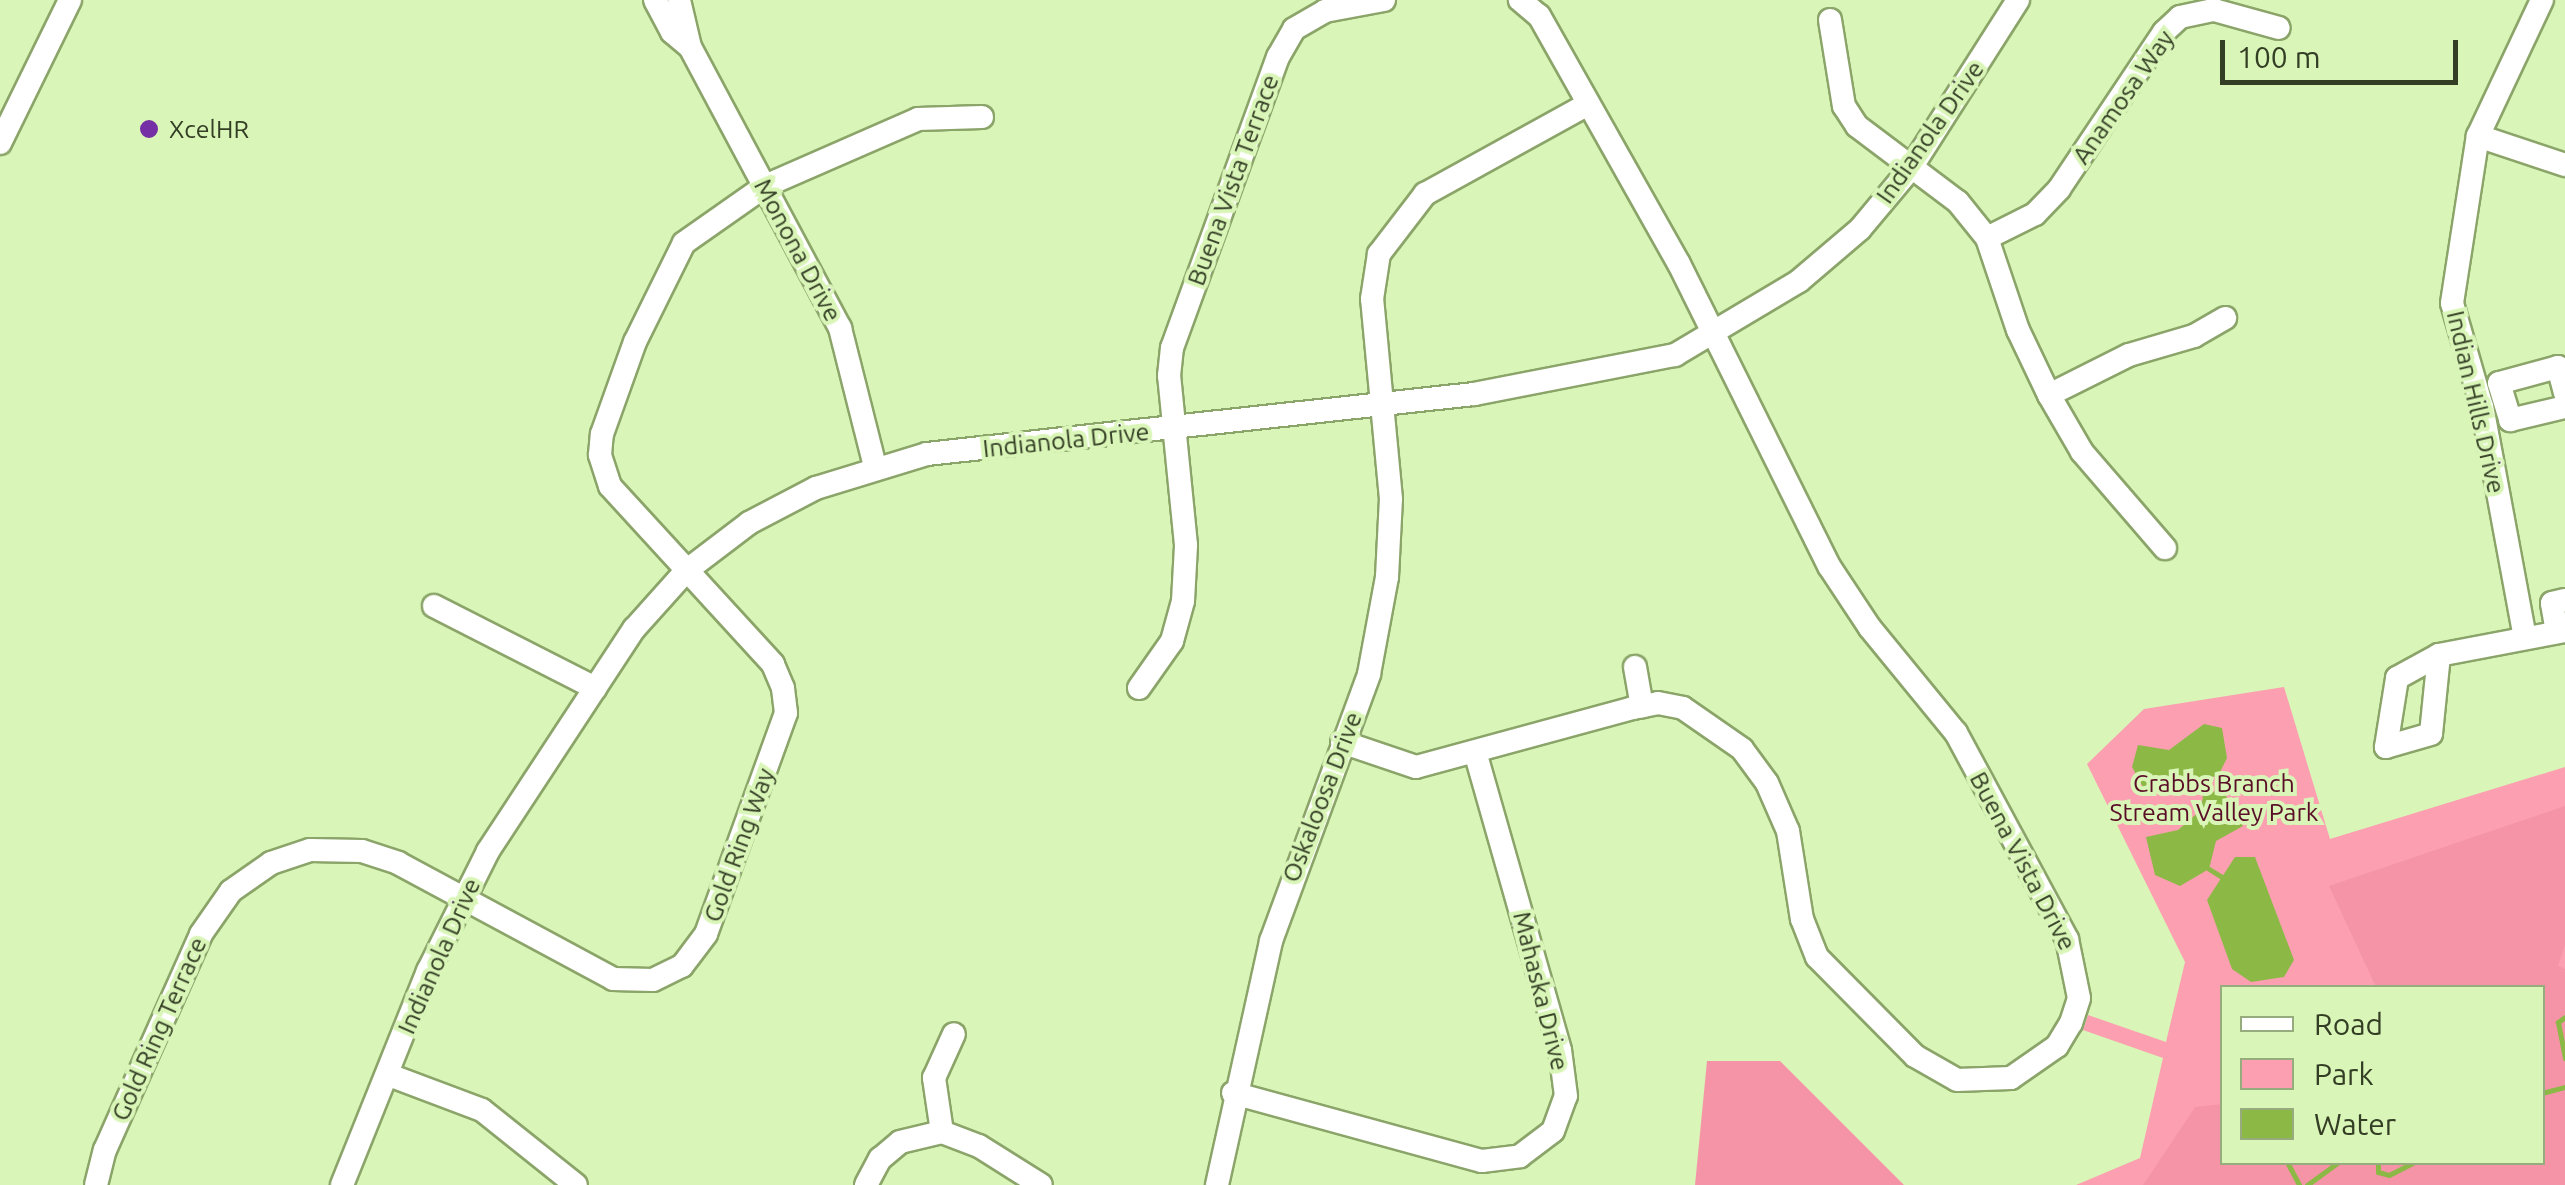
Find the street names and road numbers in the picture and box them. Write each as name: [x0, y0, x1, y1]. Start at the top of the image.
street label: Anamosa Way: [2066, 24, 2180, 170]
street label: Indianola Drive: [1870, 55, 1990, 209]
street label: Buena Vista Terrace: [1181, 70, 1285, 290]
street label: Monona Drive: [748, 174, 848, 326]
street label: Indian Hills Drive: [2440, 308, 2512, 496]
street label: Indianola Drive: [981, 416, 1151, 464]
street label: Oskaloosa Drive: [1276, 708, 1368, 886]
street label: Gold Ring Way: [697, 764, 781, 926]
street label: Buena Vista Drive: [1963, 767, 2083, 955]
street label: Indianola Drive: [391, 873, 487, 1039]
street label: Mahaska Drive: [1507, 908, 1575, 1074]
street label: Gold Ring Terrace: [105, 933, 213, 1125]

